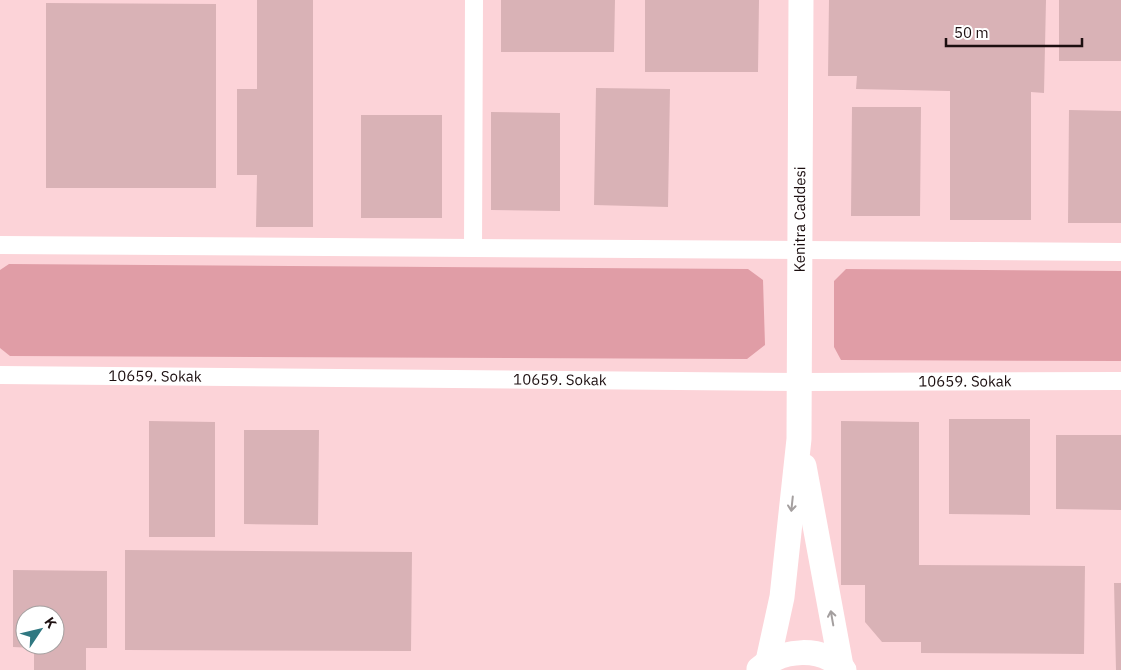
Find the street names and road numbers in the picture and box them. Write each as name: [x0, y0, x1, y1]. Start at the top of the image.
street label: Kenitra Caddesi: [790, 166, 809, 272]
street label: 10659. Sokak: [108, 366, 202, 386]
street label: 10659. Sokak: [513, 369, 607, 389]
street label: 10659. Sokak: [918, 371, 1012, 391]

